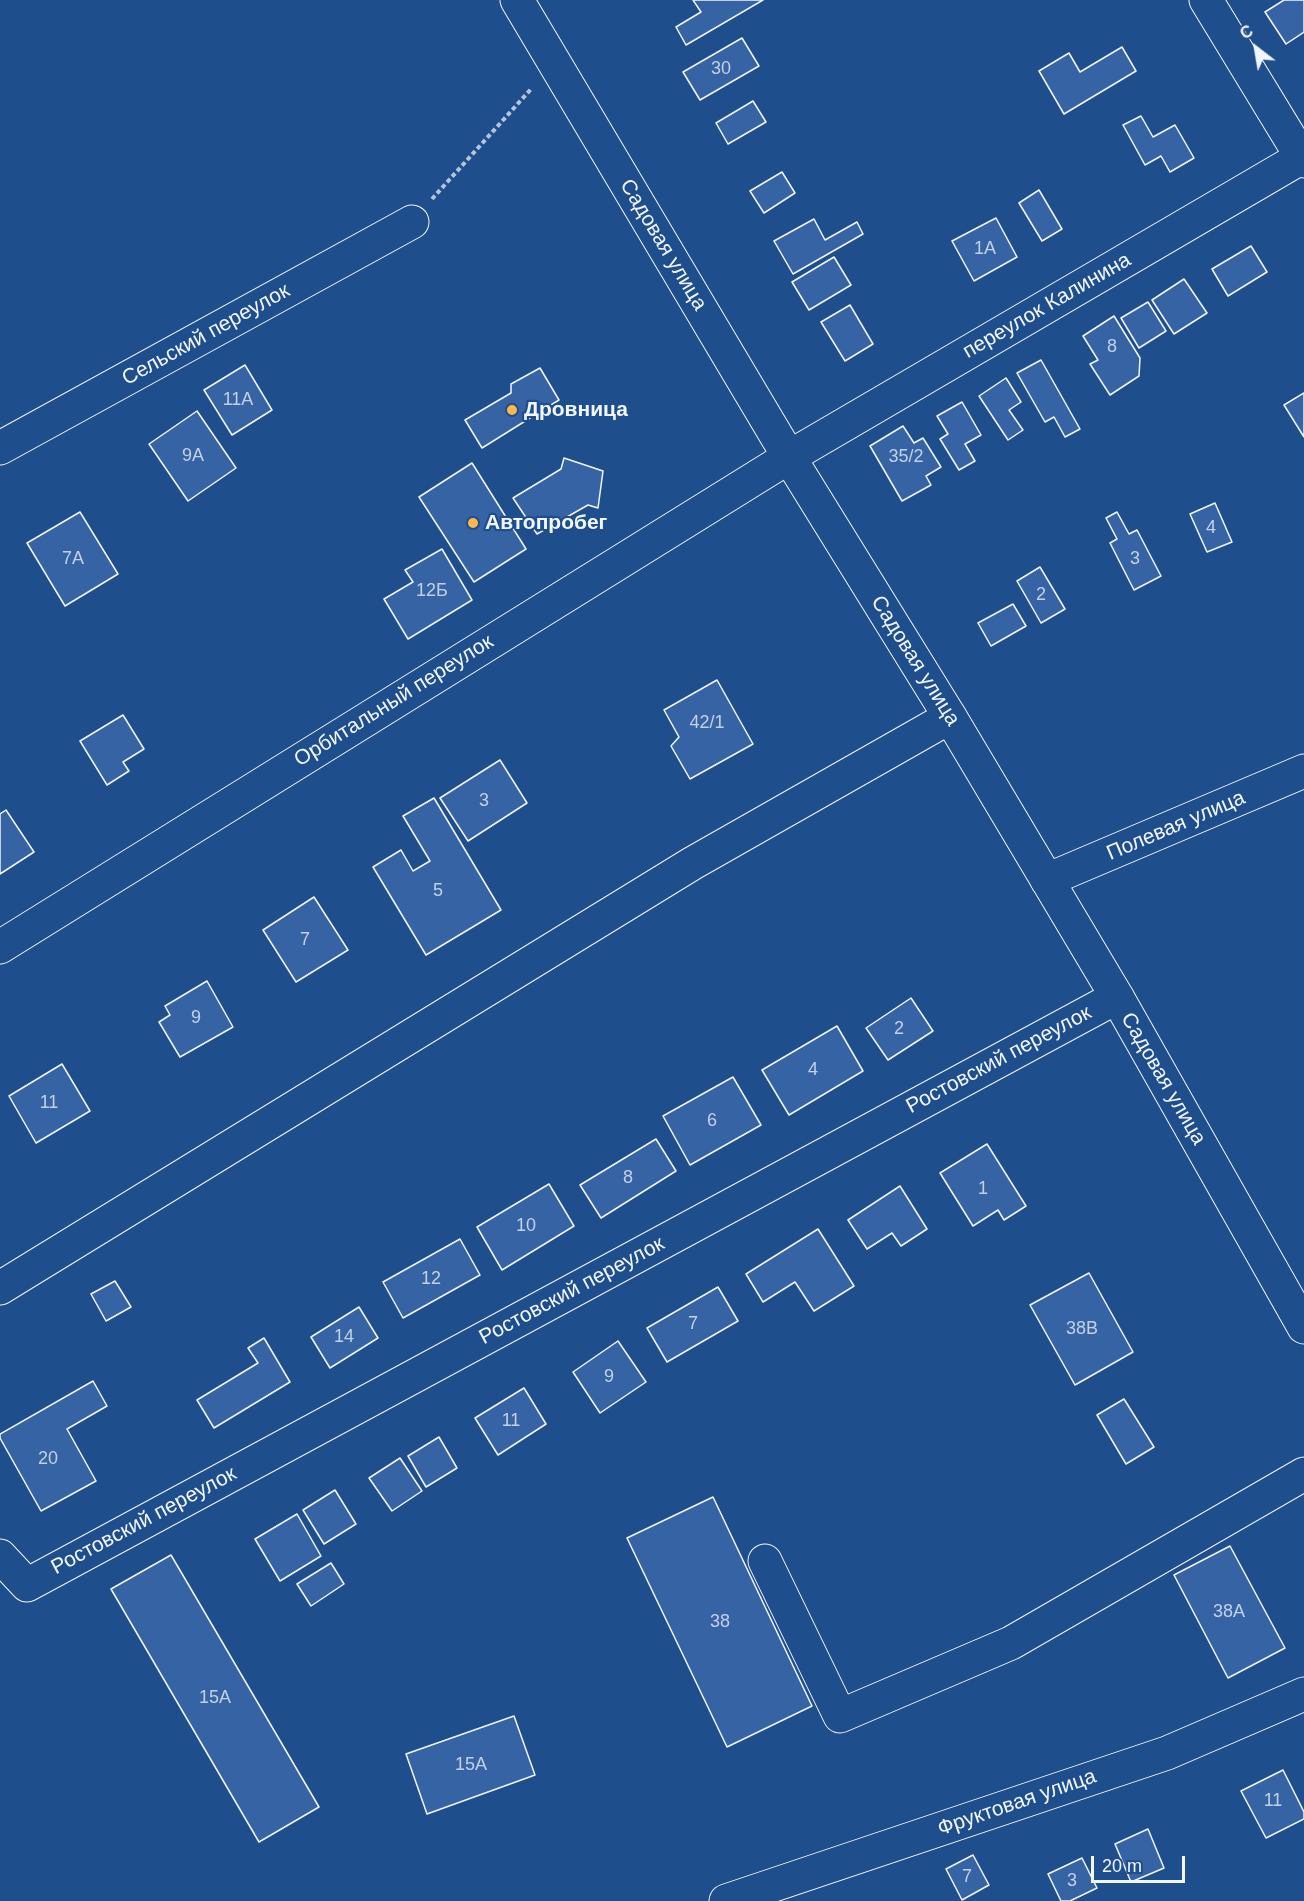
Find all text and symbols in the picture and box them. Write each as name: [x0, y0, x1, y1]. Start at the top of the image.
north arrow: [1226, 18, 1286, 78]
text: С: [1237, 22, 1256, 42]
house number: 30: [711, 58, 731, 80]
street label: Садовая улица: [614, 175, 712, 315]
house number: 1А: [974, 238, 996, 260]
street label: переулок Калинина: [958, 248, 1136, 364]
street label: Сельский переулок: [118, 278, 294, 392]
house number: 8: [1107, 336, 1117, 358]
house number: 11А: [223, 389, 253, 411]
place label: Дровница: [524, 397, 628, 423]
marker: Дровница: [505, 403, 519, 417]
house number: 9А: [182, 445, 204, 467]
house number: 35/2: [888, 446, 924, 468]
place label: Автопробег: [485, 510, 607, 536]
marker: Автопробег: [466, 516, 480, 530]
house number: 4: [1206, 517, 1216, 539]
house number: 7А: [62, 548, 84, 570]
house number: 3: [1130, 548, 1140, 570]
house number: 12Б: [416, 580, 448, 602]
house number: 2: [1036, 584, 1046, 606]
street label: Садовая улица: [865, 591, 965, 731]
street label: Орбитальный переулок: [290, 629, 498, 773]
house number: 42/1: [689, 712, 725, 734]
street label: Полевая улица: [1103, 786, 1249, 866]
house number: 3: [479, 790, 489, 812]
house number: 5: [433, 880, 443, 902]
house number: 7: [300, 929, 310, 951]
street label: Ростовский переулок: [902, 1001, 1096, 1119]
house number: 9: [191, 1007, 201, 1029]
street label: Садовая улица: [1115, 1008, 1211, 1150]
house number: 2: [894, 1018, 904, 1040]
house number: 4: [808, 1059, 818, 1081]
house number: 11: [40, 1092, 58, 1114]
house number: 6: [707, 1110, 717, 1132]
house number: 8: [623, 1167, 633, 1189]
house number: 1: [978, 1178, 988, 1200]
house number: 10: [516, 1215, 536, 1237]
street label: Ростовский переулок: [475, 1232, 669, 1350]
house number: 12: [421, 1268, 441, 1290]
house number: 7: [688, 1313, 698, 1335]
house number: 38В: [1066, 1318, 1098, 1340]
house number: 14: [334, 1326, 354, 1348]
house number: 9: [604, 1366, 614, 1388]
house number: 11: [502, 1410, 520, 1432]
house number: 20: [38, 1448, 58, 1470]
street label: Ростовский переулок: [47, 1462, 241, 1580]
house number: 38А: [1213, 1601, 1245, 1623]
house number: 38: [710, 1611, 730, 1633]
house number: 15А: [199, 1687, 231, 1709]
house number: 15А: [455, 1754, 487, 1776]
street label: Фруктовая улица: [934, 1764, 1100, 1842]
house number: 11: [1264, 1790, 1282, 1812]
scale bar: [1094, 1844, 1188, 1882]
text: 20 m: [1102, 1856, 1142, 1876]
house number: 7: [962, 1866, 972, 1888]
house number: 3: [1067, 1870, 1077, 1892]

